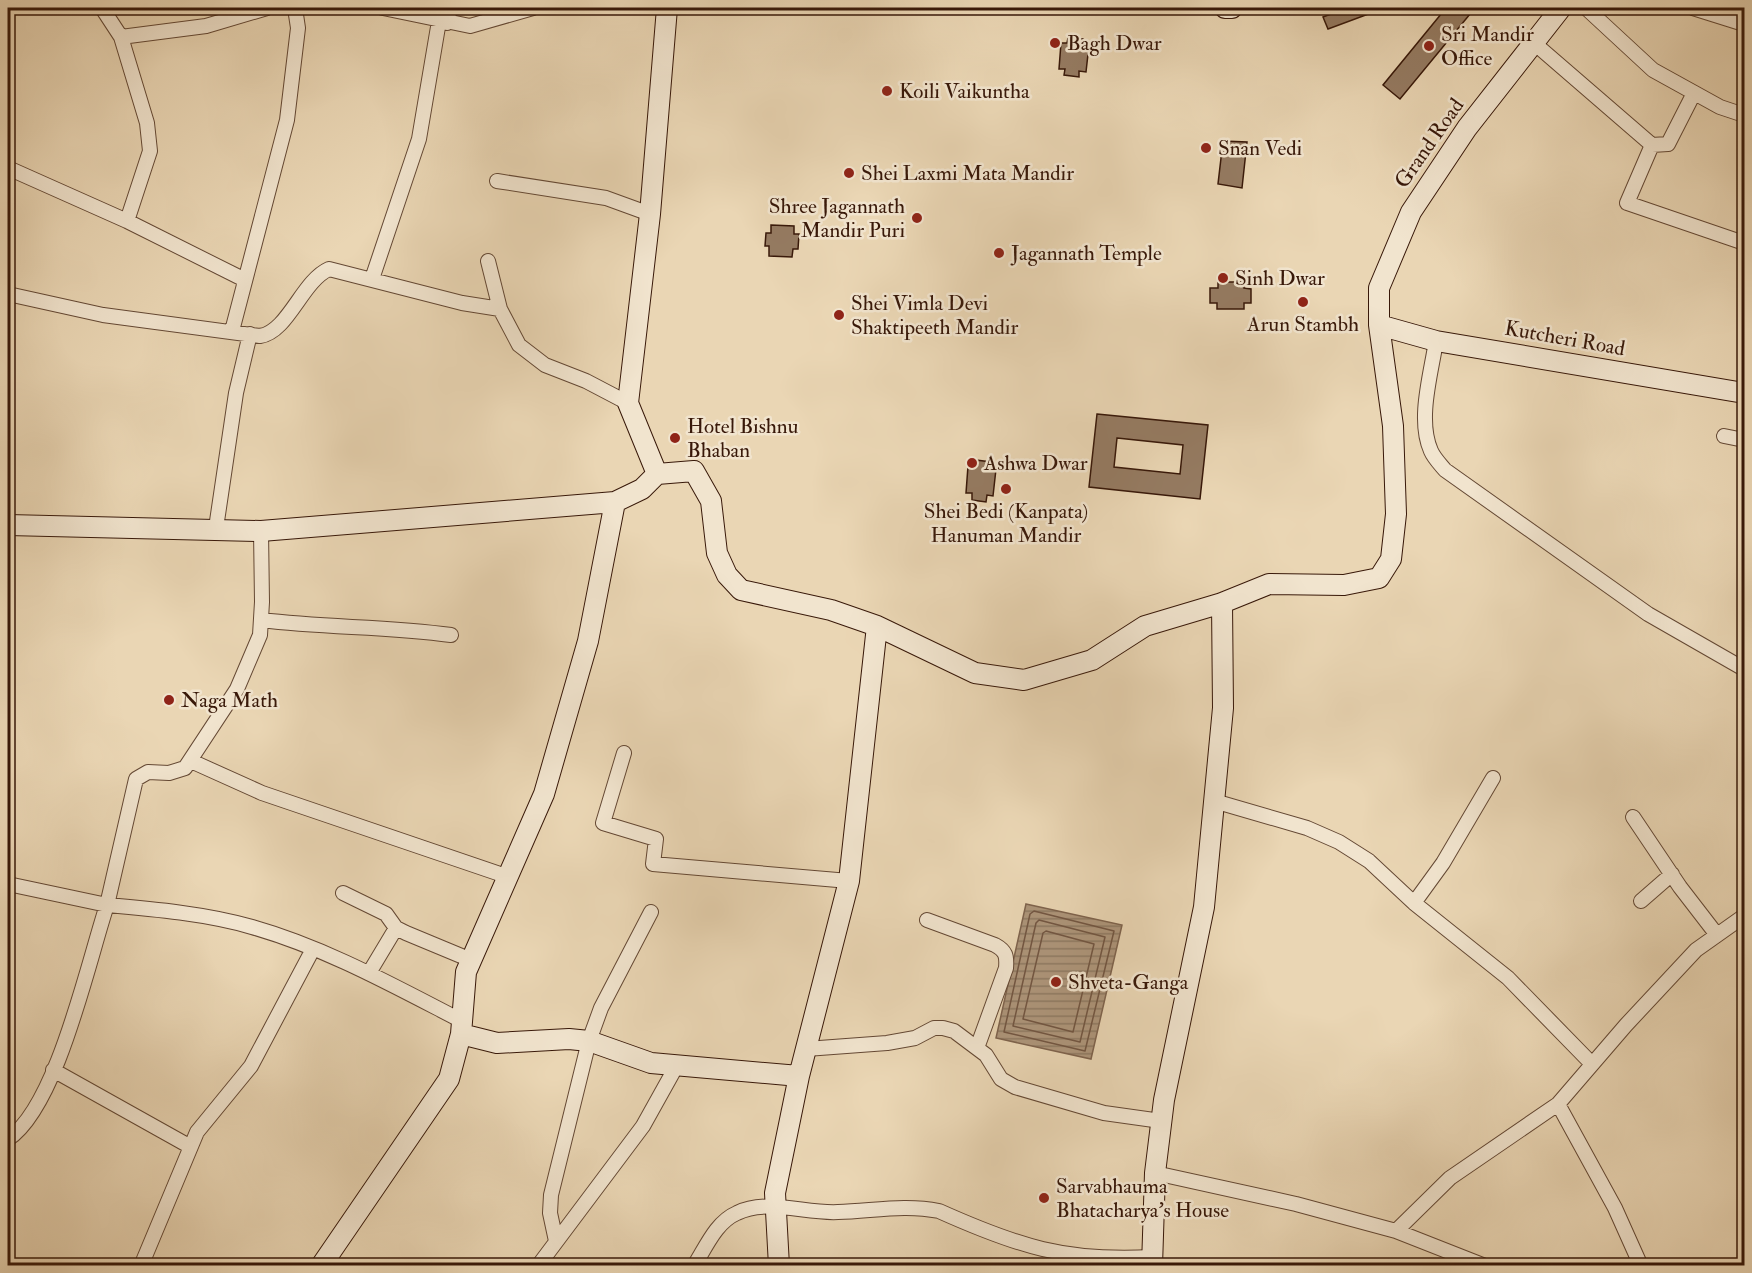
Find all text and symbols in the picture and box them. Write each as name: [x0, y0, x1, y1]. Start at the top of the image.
place label: Sri Mandir Office: [1441, 21, 1534, 72]
place label: Bagh Dwar: [1067, 30, 1162, 57]
marker: Bagh Dwar: [1048, 36, 1062, 50]
marker: Sri Mandir Office: [1422, 39, 1436, 53]
place label: Koili Vaikuntha: [899, 78, 1030, 105]
marker: Koili Vaikuntha: [880, 84, 894, 98]
street label: Grand Road: [1389, 93, 1471, 193]
place label: Snan Vedi: [1218, 135, 1303, 162]
marker: Snan Vedi: [1199, 141, 1213, 155]
place label: Shei Laxmi Mata Mandir: [861, 160, 1074, 187]
marker: Shei Laxmi Mata Mandir: [842, 166, 856, 180]
place label: Shree Jagannath Mandir Puri: [769, 193, 905, 244]
marker: Shree Jagannath Mandir Puri: [910, 211, 924, 225]
place label: Jagannath Temple: [1010, 240, 1162, 267]
marker: Jagannath Temple: [992, 246, 1006, 260]
place label: Sinh Dwar: [1235, 265, 1325, 292]
marker: Sinh Dwar: [1216, 271, 1230, 285]
place label: Shei Vimla Devi Shaktipeeth Mandir: [851, 290, 1018, 341]
marker: Arun Stambh: [1296, 295, 1310, 309]
marker: Shei Vimla Devi Shaktipeeth Mandir: [832, 308, 846, 322]
place label: Arun Stambh: [1246, 311, 1359, 338]
street label: Kutcheri Road: [1503, 315, 1628, 362]
place label: Hotel Bishnu Bhaban: [687, 413, 798, 464]
marker: Hotel Bishnu Bhaban: [668, 431, 682, 445]
place label: Ashwa Dwar: [983, 450, 1088, 477]
marker: Ashwa Dwar: [965, 456, 979, 470]
marker: Shei Bedi (Kanpata) Hanuman Mandir: [999, 482, 1013, 496]
place label: Shei Bedi (Kanpata) Hanuman Mandir: [924, 498, 1088, 549]
place label: Naga Math: [181, 687, 278, 714]
marker: Naga Math: [162, 693, 176, 707]
place label: Shveta-Ganga: [1068, 969, 1189, 996]
marker: Shveta-Ganga: [1049, 975, 1063, 989]
place label: Sarvabhauma Bhatacharya's House: [1056, 1173, 1229, 1224]
marker: Sarvabhauma Bhatacharya's House: [1037, 1191, 1051, 1205]

